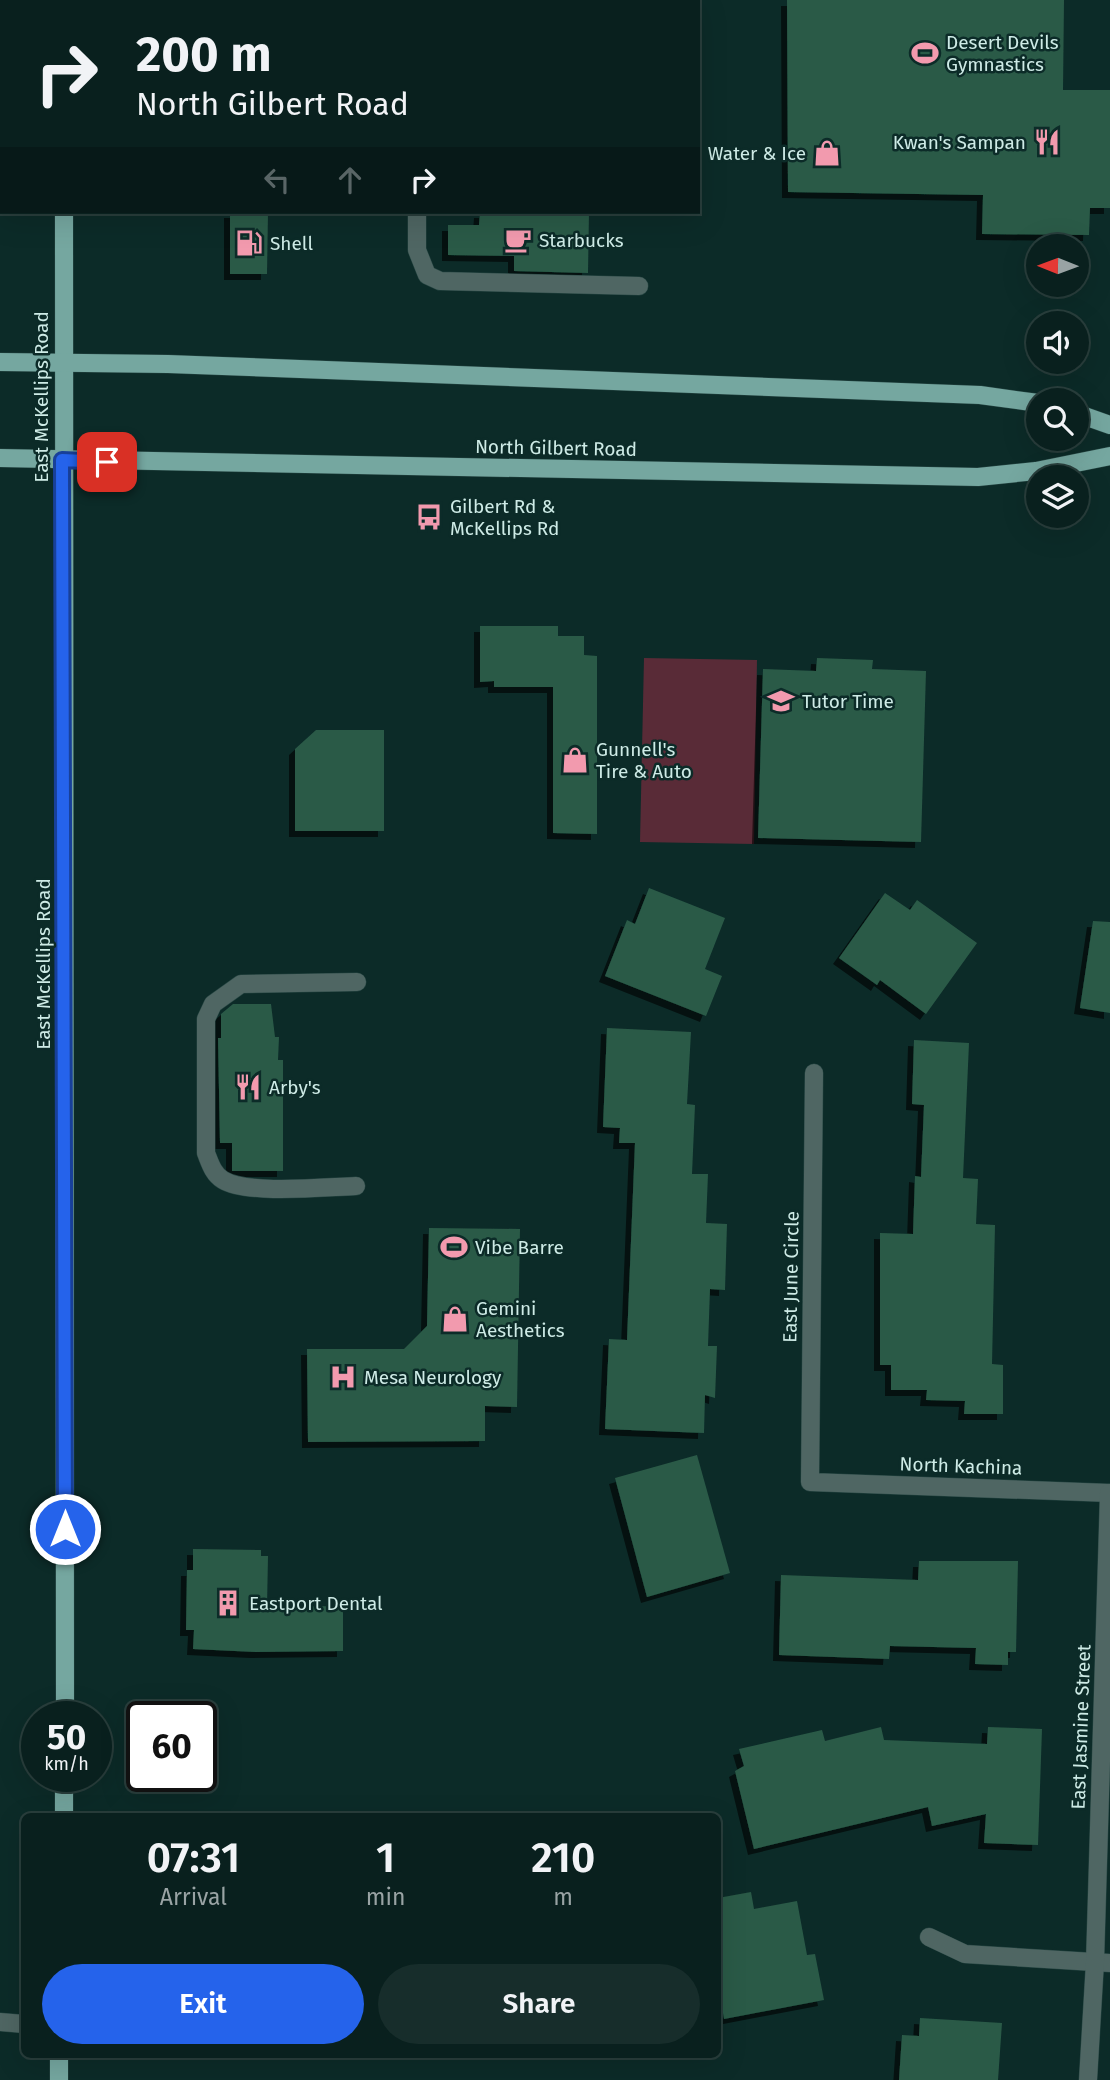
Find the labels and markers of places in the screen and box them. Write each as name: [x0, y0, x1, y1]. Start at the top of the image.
place label: Desert Devils Gymnastics: [946, 31, 1059, 76]
sports icon: Desert Devils Gymnastics: [910, 38, 940, 68]
restaurant icon: Kwan's Sampan: [1032, 127, 1062, 157]
place label: Kwan's Sampan: [893, 131, 1026, 154]
shop icon: Water & Ice: [812, 138, 842, 168]
place label: Water & Ice: [708, 142, 806, 165]
cafe icon: Starbucks: [503, 225, 533, 255]
fuel station icon: Shell: [234, 228, 264, 258]
place label: Starbucks: [539, 229, 624, 252]
place label: Shell: [270, 232, 313, 255]
pin: [77, 432, 137, 492]
place label: Gilbert Rd & McKellips Rd: [450, 495, 559, 540]
bus stop icon: Gilbert Rd & McKellips Rd: [414, 502, 444, 532]
school or university icon: Tutor Time: [766, 686, 796, 716]
place label: Tutor Time: [802, 690, 894, 713]
place label: Gunnell's Tire & Auto: [596, 738, 692, 783]
shop icon: Gunnell's Tire & Auto: [560, 745, 590, 775]
restaurant icon: Arby's: [233, 1072, 263, 1102]
place label: Arby's: [269, 1076, 321, 1099]
sports icon: Vibe Barre: [439, 1232, 469, 1262]
place label: Vibe Barre: [475, 1236, 564, 1259]
place label: Gemini Aesthetics: [476, 1297, 565, 1342]
shop icon: Gemini Aesthetics: [440, 1304, 470, 1334]
hospital icon: Mesa Neurology: [328, 1362, 358, 1392]
place label: Mesa Neurology: [364, 1366, 502, 1389]
building icon: Eastport Dental: [213, 1588, 243, 1618]
place label: Eastport Dental: [249, 1592, 383, 1615]

